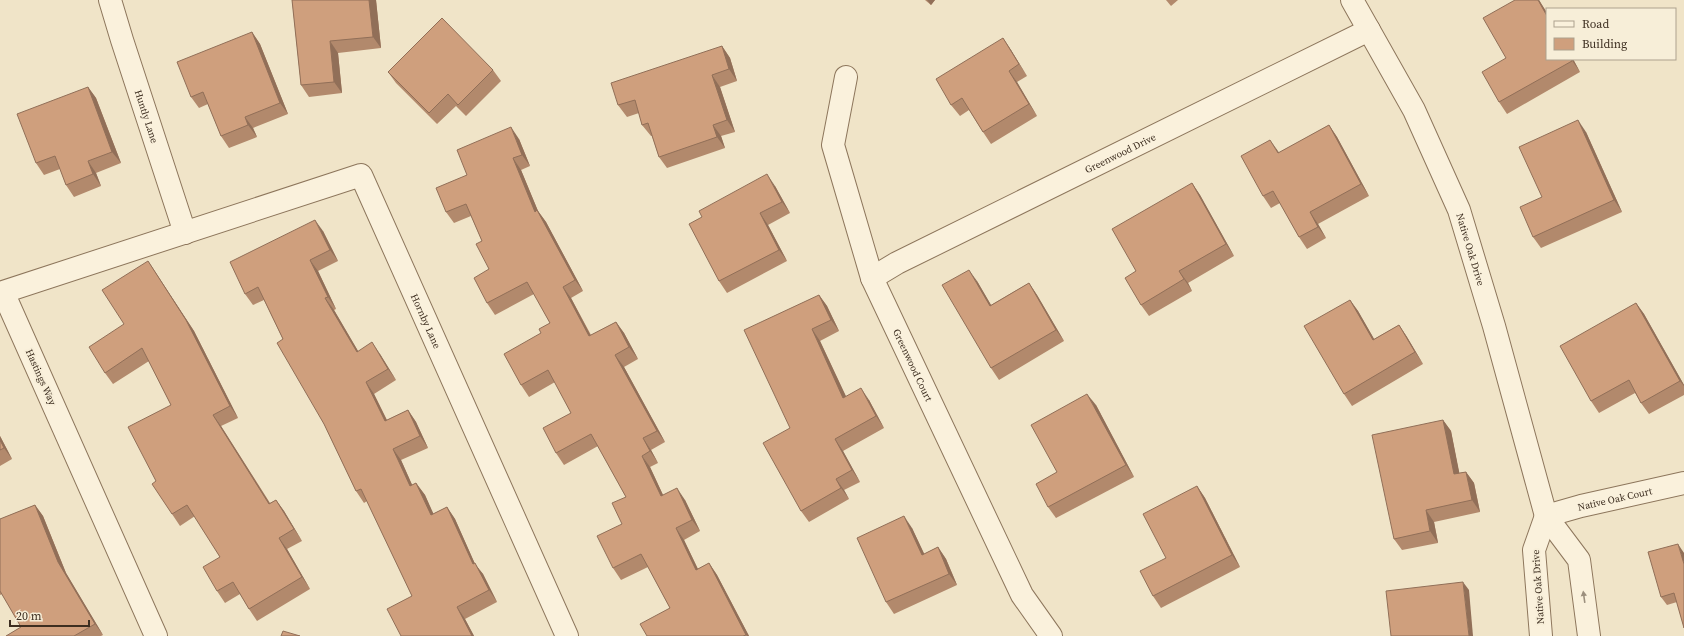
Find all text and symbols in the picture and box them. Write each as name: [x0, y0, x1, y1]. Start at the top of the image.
legend: [1546, 8, 1676, 60]
text: Road: [1582, 16, 1609, 32]
text: Building: [1582, 36, 1627, 52]
street label: Huntly Lane: [132, 88, 162, 145]
street label: Greenwood Drive: [1082, 130, 1158, 176]
street label: Native Oak Drive: [1454, 212, 1488, 287]
street label: Hornby Lane: [408, 291, 444, 350]
street label: Greenwood Court: [890, 327, 936, 404]
street label: Hastings Way: [23, 347, 59, 408]
street label: Native Oak Court: [1576, 484, 1654, 513]
street label: Native Oak Drive: [1529, 549, 1547, 625]
one-way arrow: [1581, 591, 1587, 603]
scale bar: [10, 602, 89, 628]
text: 20 m: [16, 608, 42, 624]

